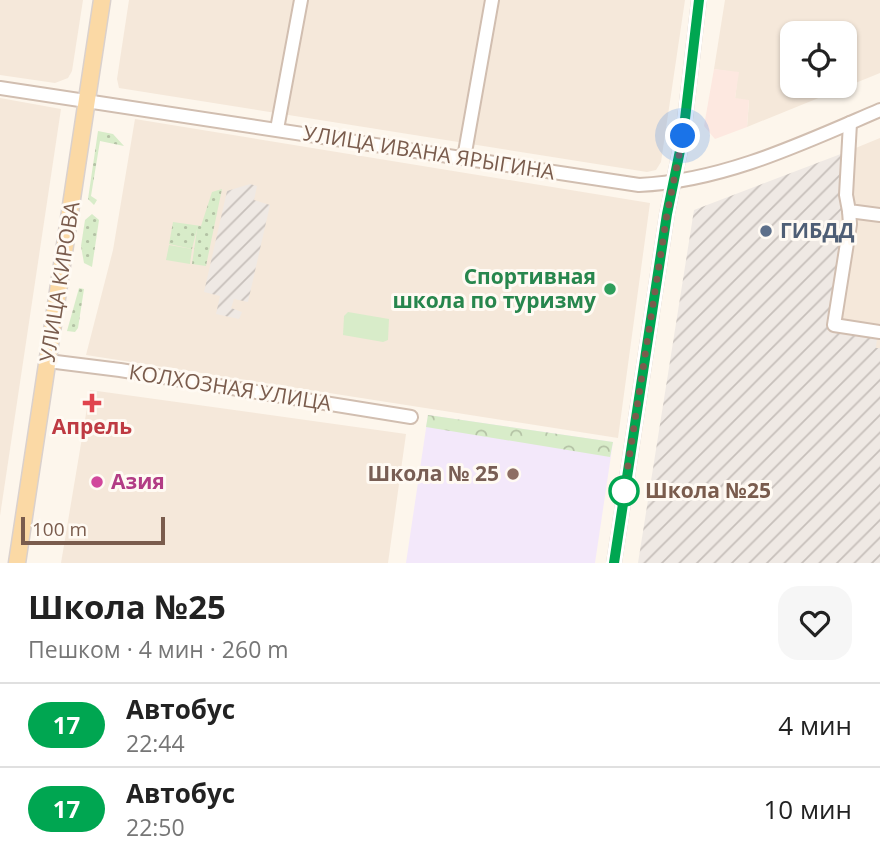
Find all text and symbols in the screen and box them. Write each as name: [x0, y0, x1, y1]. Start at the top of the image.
map controls: [780, 21, 857, 98]
button: locate: [780, 21, 857, 98]
street label: УЛИЦА ИВАНА ЯРЫГИНА: [301, 118, 558, 186]
your location: [665, 118, 700, 153]
street label: УЛИЦА КИРОВА: [32, 199, 86, 364]
place label: ГИБДД: [780, 216, 855, 244]
marker: ГИБДД: [758, 223, 774, 239]
place label: Спортивная школа по туризму: [393, 262, 596, 314]
marker: Спортивная школа по туризму: [602, 281, 618, 297]
street label: КОЛХОЗНАЯ УЛИЦА: [127, 357, 334, 417]
marker: Апрель: [84, 395, 100, 411]
place label: Апрель: [52, 412, 132, 440]
place label: Школа № 25: [368, 459, 499, 487]
marker: Школа № 25: [505, 466, 521, 482]
place label: Азия: [111, 467, 165, 495]
marker: Азия: [89, 474, 105, 490]
marker: Школа №25: [609, 476, 639, 506]
place label: Школа №25: [645, 476, 771, 504]
scale bar: [21, 514, 164, 546]
text: 100 m: [32, 516, 87, 542]
text: Школа №25: [28, 584, 226, 629]
button: heart: [778, 586, 852, 660]
text: Пешком · 4 мин · 260 m: [28, 633, 289, 665]
text: Автобус: [126, 691, 235, 727]
text: 4 мин: [778, 707, 852, 743]
text: 17: [53, 708, 80, 741]
text: 22:44: [126, 727, 185, 759]
text: Автобус: [126, 775, 235, 811]
text: 10 мин: [763, 791, 852, 827]
text: 17: [53, 792, 80, 825]
text: 22:50: [126, 811, 185, 843]

